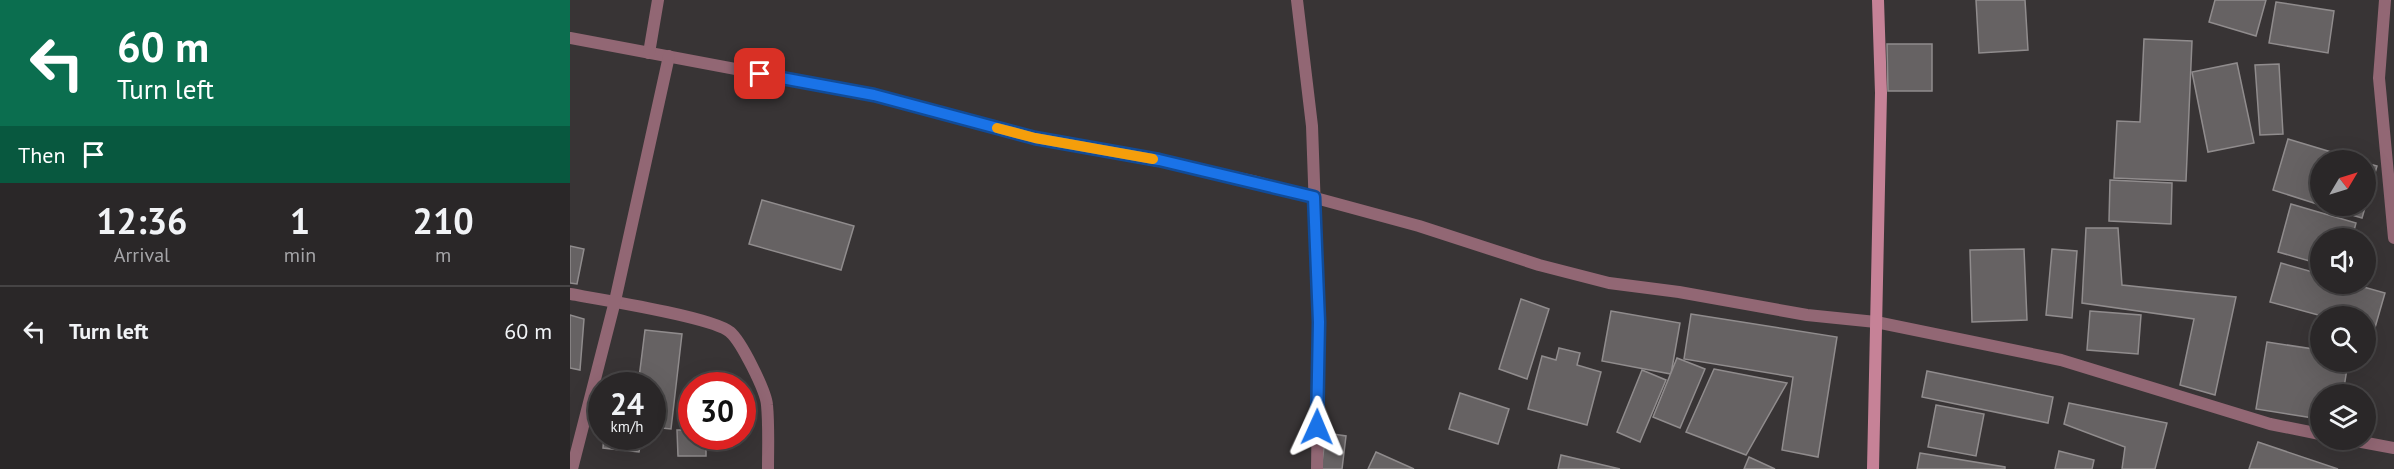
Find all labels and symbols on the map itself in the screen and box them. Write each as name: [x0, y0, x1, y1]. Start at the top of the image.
pin: [734, 48, 785, 99]
north arrow: [2310, 150, 2376, 216]
speed limit sign: 30: [678, 372, 756, 450]
position arrow: [1285, 395, 1349, 459]

